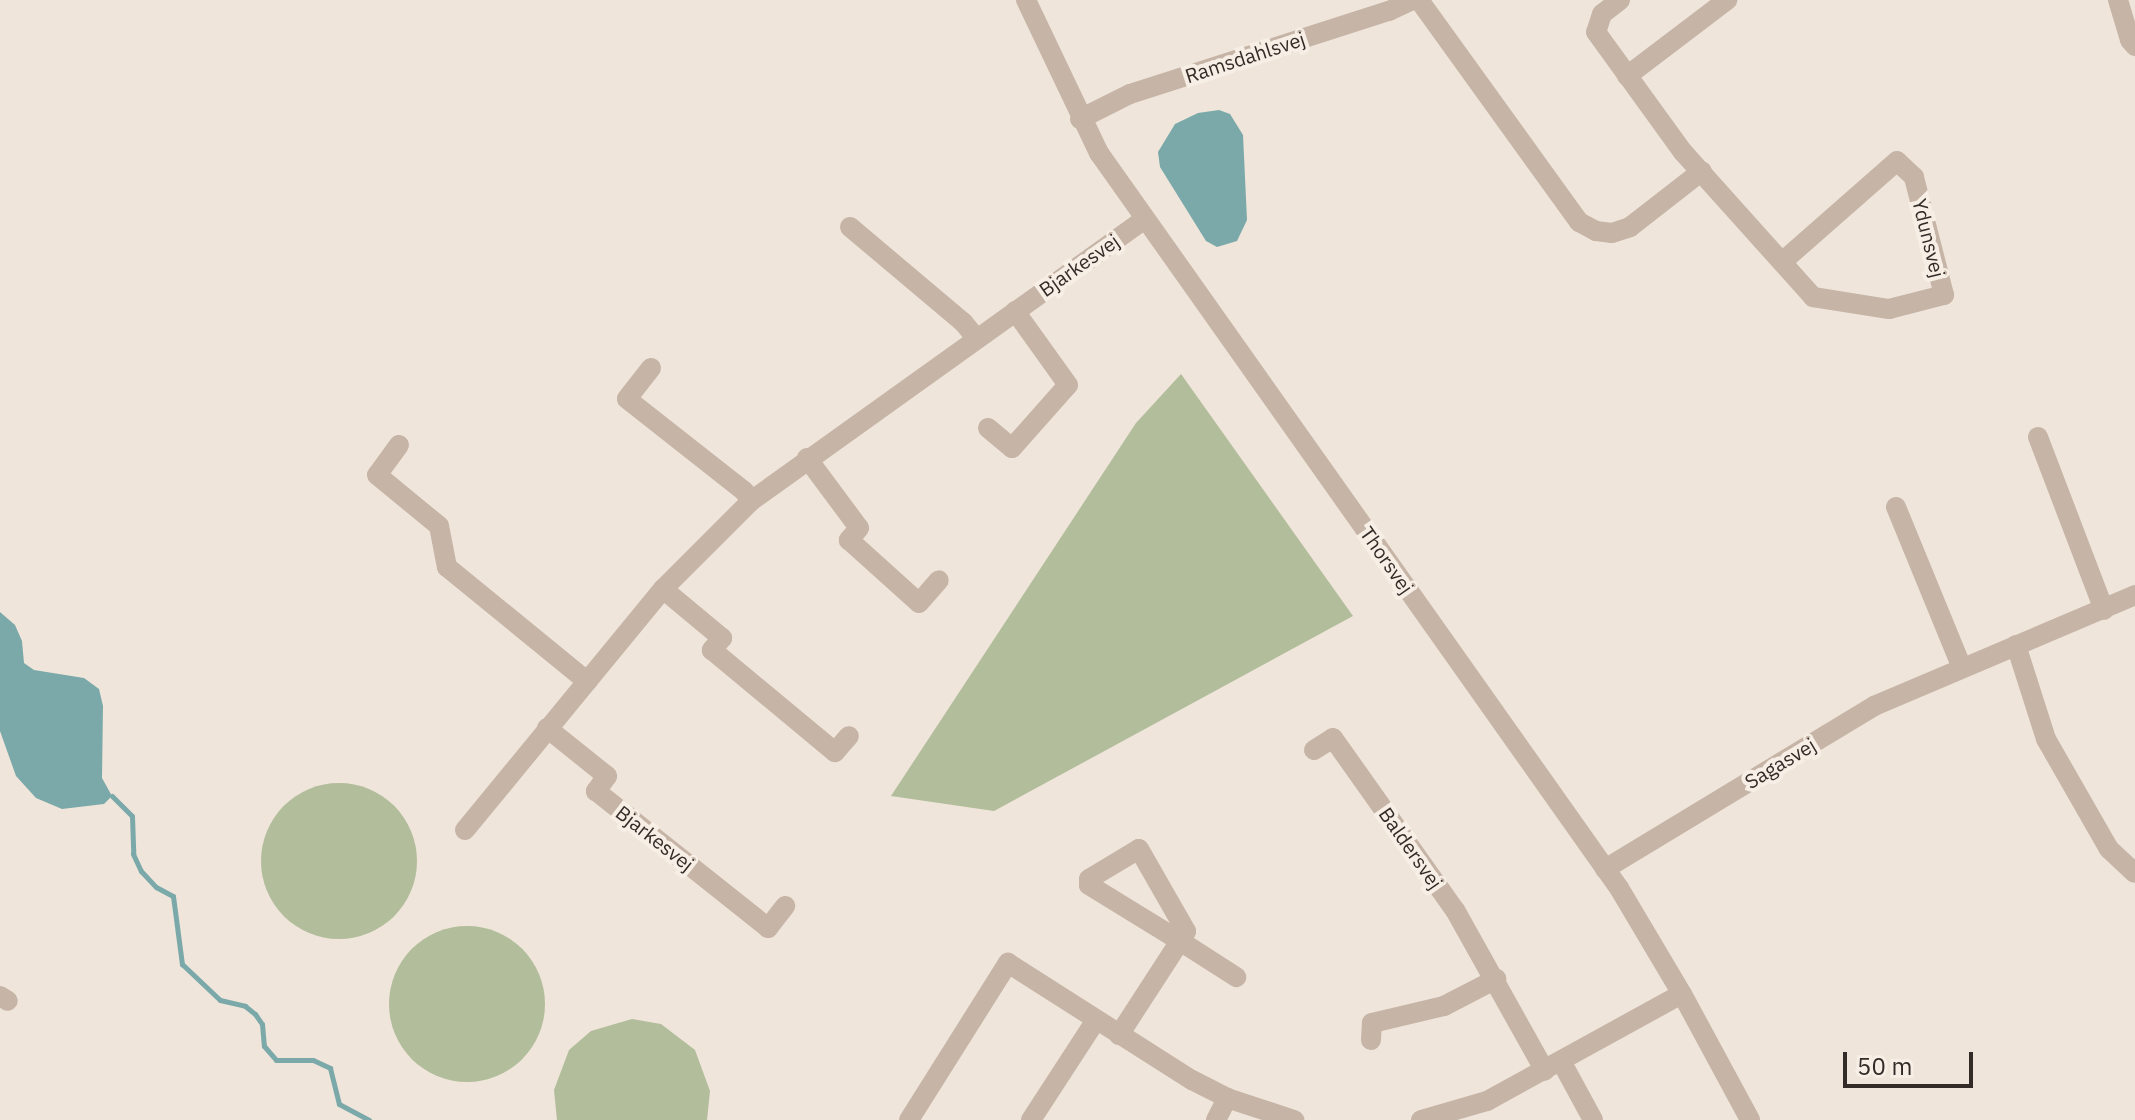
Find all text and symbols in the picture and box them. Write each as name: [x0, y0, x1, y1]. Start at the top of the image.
street label: Ramsdahlsvej: [1182, 26, 1308, 88]
street label: Ydunsvej: [1908, 196, 1950, 280]
street label: Bjarkesvej: [1034, 229, 1124, 301]
street label: Thorsvej: [1355, 522, 1419, 598]
street label: Sagasvej: [1740, 732, 1820, 794]
street label: Bjarkesvej: [611, 800, 699, 876]
street label: Baldersvej: [1374, 803, 1448, 893]
scale bar: [1847, 1036, 1977, 1086]
text: 50 m: [1857, 1050, 1912, 1082]

